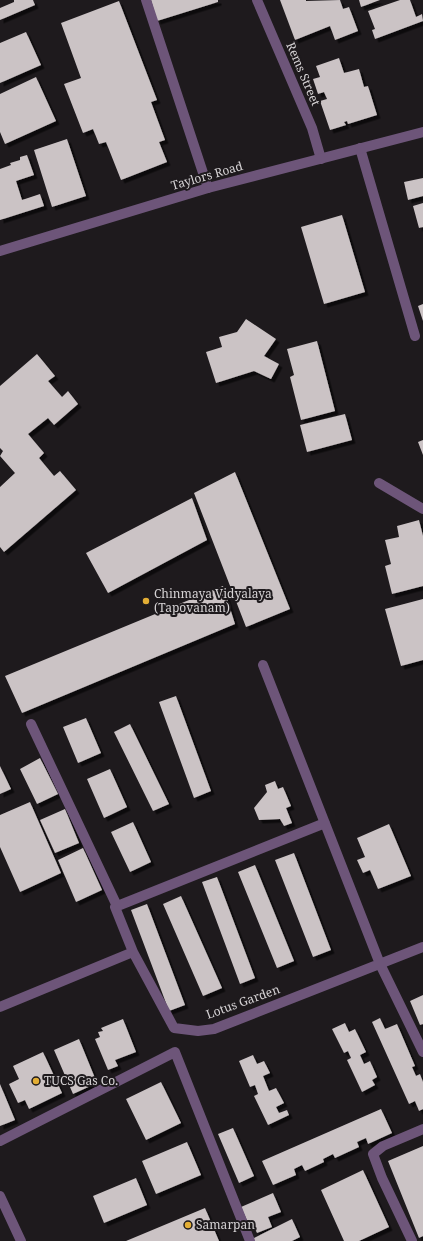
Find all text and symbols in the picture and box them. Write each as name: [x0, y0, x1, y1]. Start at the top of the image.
street label: Rems Street: [282, 39, 324, 108]
street label: Taylors Road: [169, 157, 245, 194]
place label: Chinmaya Vidyalaya (Tapovanam): [154, 585, 272, 616]
marker: Chinmaya Vidyalaya (Tapovanam): [141, 596, 151, 606]
street label: Lotus Garden: [204, 980, 282, 1023]
place label: TUCS Gas Co.: [44, 1072, 118, 1089]
marker: TUCS Gas Co.: [31, 1076, 41, 1086]
place label: Samarpan: [196, 1216, 255, 1233]
marker: Samarpan: [183, 1220, 193, 1230]

